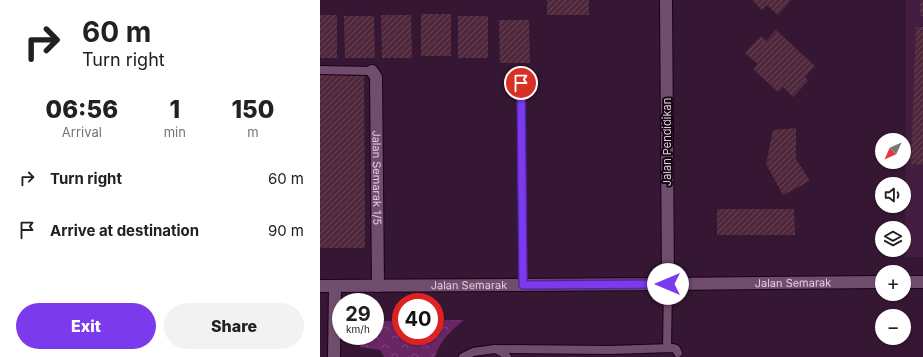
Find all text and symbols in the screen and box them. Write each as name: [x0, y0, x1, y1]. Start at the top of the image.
text: 60 m: [82, 15, 151, 49]
icon: right: [16, 16, 68, 68]
text: Turn right: [82, 49, 165, 70]
pin: [504, 66, 538, 100]
icon: arrive: [510, 72, 532, 94]
text: 06:56: [46, 95, 118, 124]
text: 1: [170, 95, 180, 124]
text: 150: [232, 95, 274, 124]
street label: Jalan Pendidikan: [660, 98, 674, 186]
text: Arrival: [62, 124, 102, 140]
text: min: [164, 124, 186, 140]
text: m: [247, 124, 259, 140]
street label: Jalan Semarak 1/5: [370, 130, 384, 226]
north arrow: [875, 133, 911, 169]
map controls: [875, 133, 911, 345]
icon: right: [16, 167, 38, 189]
text: Turn right: [50, 169, 122, 188]
text: 60 m: [268, 169, 304, 188]
button: sound: [875, 177, 911, 213]
icon: arrive: [16, 219, 38, 241]
text: Arrive at destination: [50, 221, 199, 240]
text: 90 m: [268, 221, 304, 240]
button: layers: [875, 221, 911, 257]
position arrow: [647, 263, 689, 305]
button: +: [875, 265, 911, 301]
street label: Jalan Semarak: [755, 275, 831, 290]
street label: Jalan Semarak: [431, 278, 507, 292]
speed limit sign: 40: [392, 293, 444, 345]
text: 29: [345, 302, 371, 326]
button: Exit: [16, 303, 156, 349]
button: Share: [164, 303, 304, 349]
button: −: [875, 309, 911, 345]
text: km/h: [346, 323, 370, 335]

